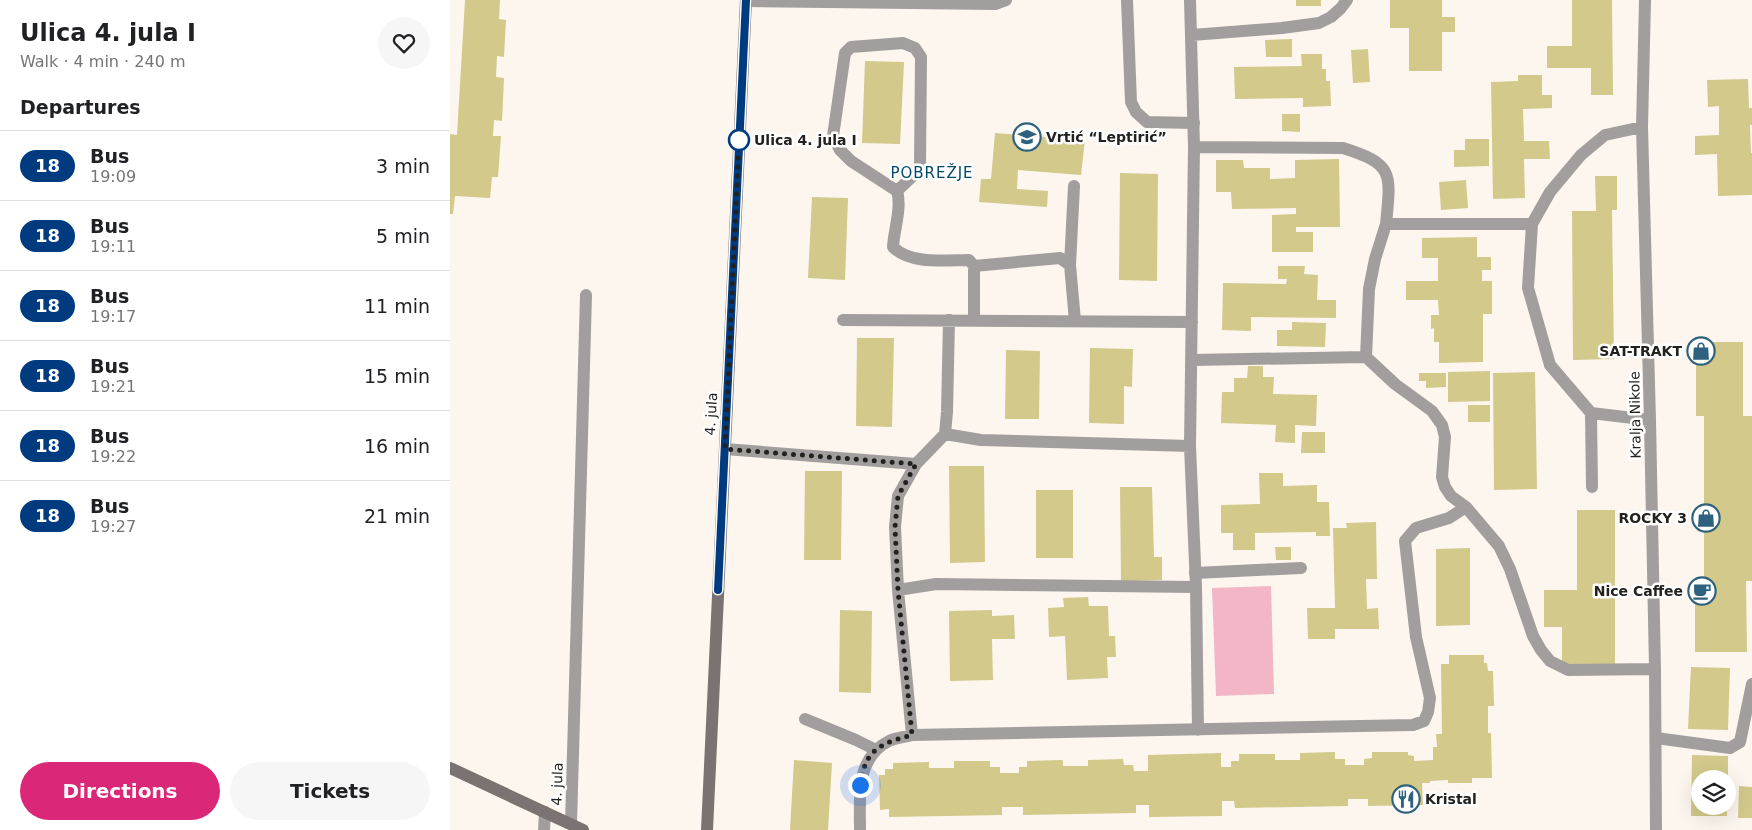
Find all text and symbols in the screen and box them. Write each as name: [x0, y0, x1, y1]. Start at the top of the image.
button: heart: [378, 17, 430, 69]
text: Ulica 4. jula I: [20, 19, 196, 47]
text: Walk · 4 min · 240 m: [20, 52, 185, 71]
text: Departures: [20, 96, 141, 118]
school or university icon: Vrtić “Leptirić”: [1012, 122, 1042, 152]
marker: Ulica 4. jula I: [728, 129, 750, 151]
place label: Vrtić “Leptirić”: [1046, 129, 1167, 145]
place label: Ulica 4. jula I: [754, 132, 857, 148]
text: Bus: [90, 145, 129, 167]
text: 18: [35, 155, 60, 176]
text: 3 min: [376, 155, 430, 177]
district label: POBREŽJE: [890, 163, 974, 182]
text: 19:09: [90, 167, 136, 186]
text: Bus: [90, 215, 129, 237]
text: 18: [35, 225, 60, 246]
text: 5 min: [376, 225, 430, 247]
text: 19:11: [90, 237, 136, 256]
text: Bus: [90, 285, 129, 307]
text: 18: [35, 295, 60, 316]
text: 11 min: [364, 295, 430, 317]
text: 19:17: [90, 307, 136, 326]
shop icon: SAT-TRAKT: [1686, 336, 1716, 366]
place label: SAT-TRAKT: [1599, 343, 1682, 359]
text: Bus: [90, 355, 129, 377]
text: 18: [35, 365, 60, 386]
text: 15 min: [364, 365, 430, 387]
street label: Kralja Nikole: [1626, 371, 1644, 459]
text: 19:21: [90, 377, 136, 396]
street label: 4. jula: [702, 392, 720, 436]
text: Bus: [90, 425, 129, 447]
text: 18: [35, 435, 60, 456]
text: 16 min: [364, 435, 430, 457]
text: 19:22: [90, 447, 136, 466]
text: Bus: [90, 495, 129, 517]
shop icon: ROCKY 3: [1691, 503, 1721, 533]
text: 18: [35, 505, 60, 526]
text: 21 min: [364, 505, 430, 527]
place label: ROCKY 3: [1618, 510, 1687, 526]
text: 19:27: [90, 517, 136, 536]
cafe icon: Nice Caffee: [1687, 576, 1717, 606]
place label: Nice Caffee: [1594, 583, 1683, 599]
button: Directions: [20, 762, 220, 820]
button: Tickets: [230, 762, 430, 820]
street label: 4. jula: [548, 762, 566, 806]
map controls: [1691, 770, 1736, 815]
button: layers: [1691, 770, 1736, 815]
your location: [848, 773, 873, 798]
restaurant icon: Kristal: [1391, 784, 1421, 814]
place label: Kristal: [1425, 791, 1477, 807]

